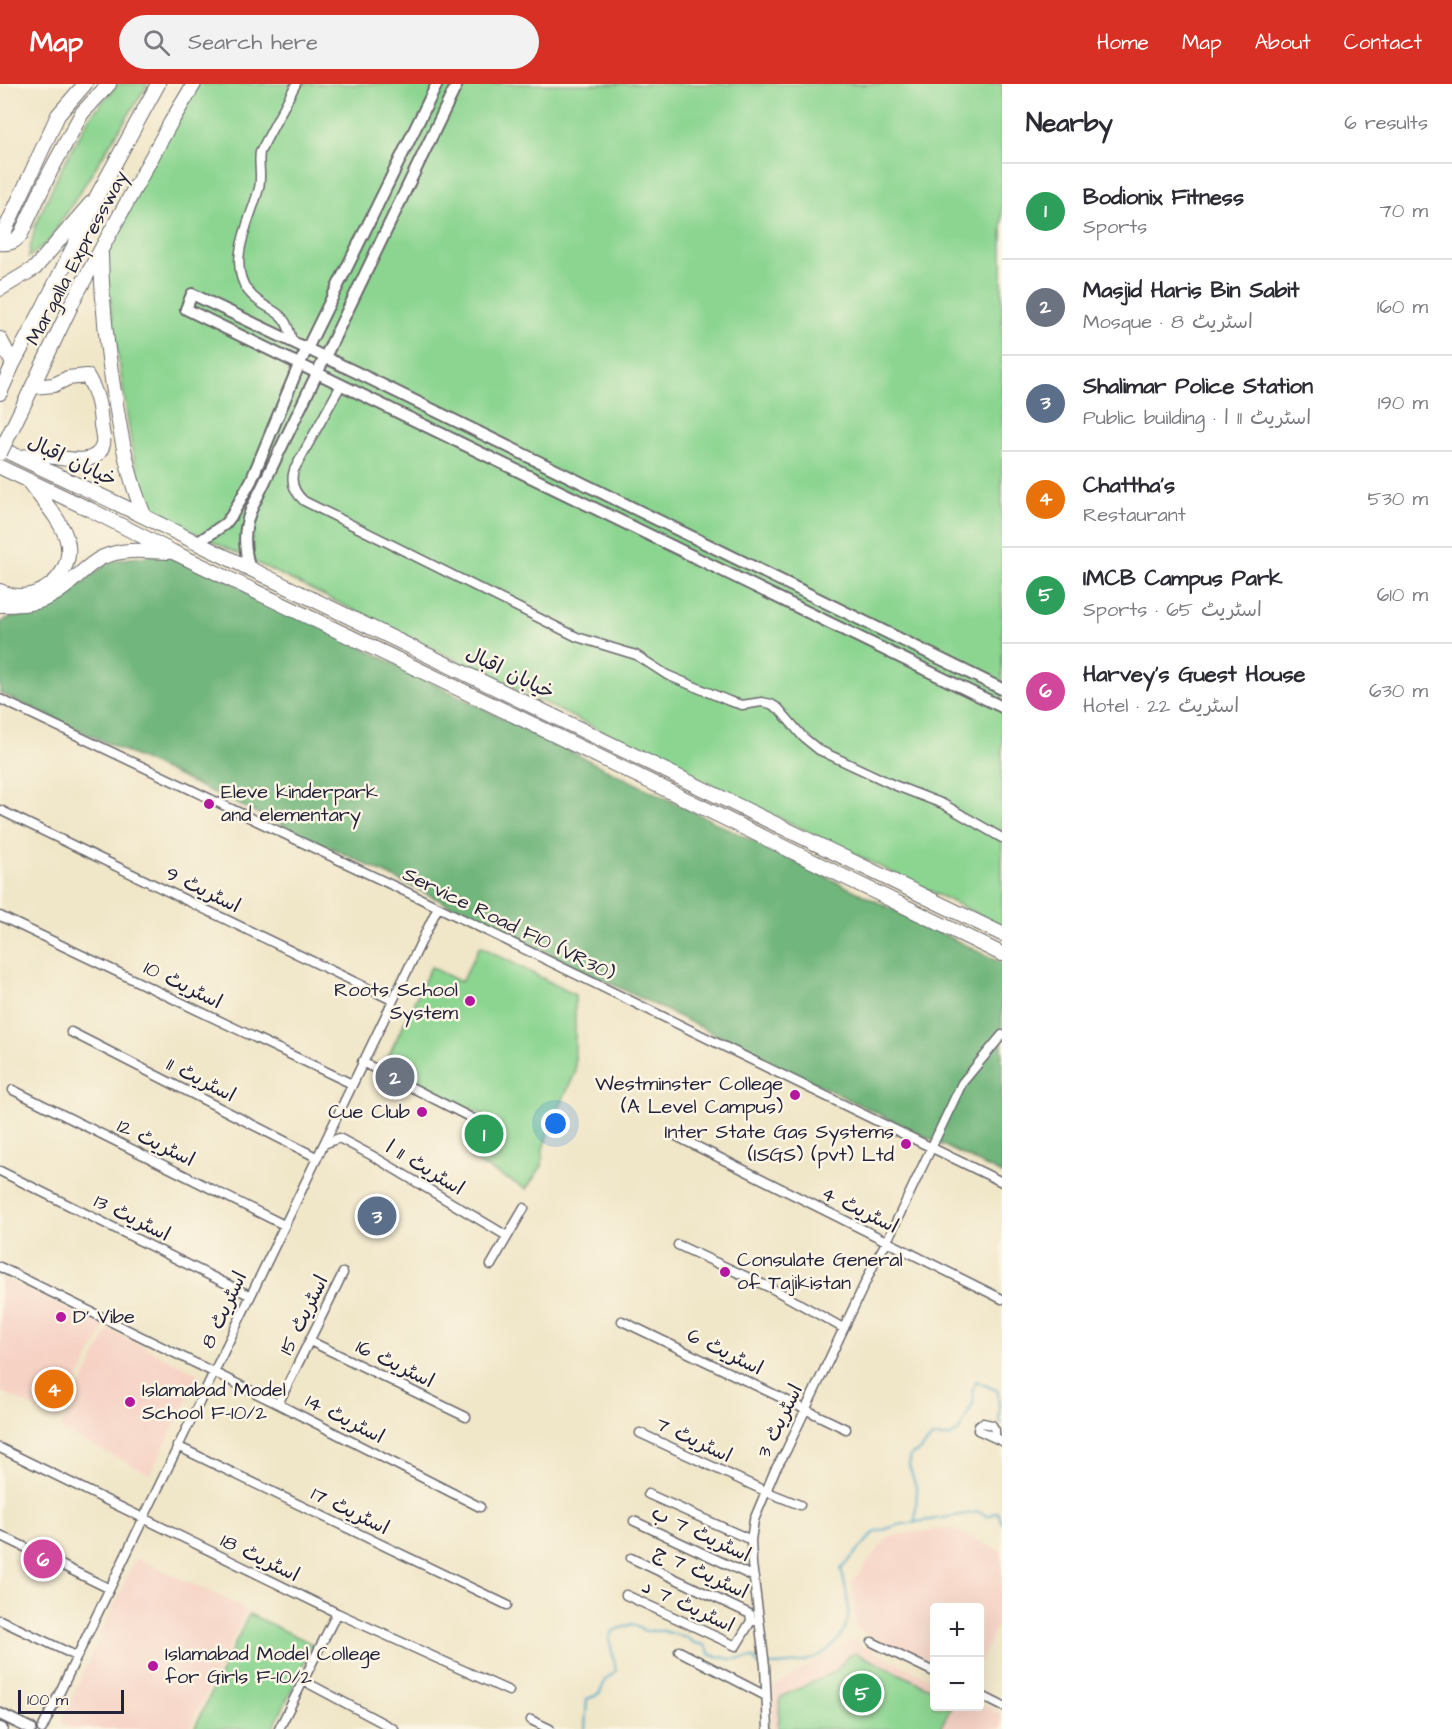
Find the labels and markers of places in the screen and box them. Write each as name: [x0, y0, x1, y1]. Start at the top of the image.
place label: Eleve kinderpark and elementary: [221, 778, 378, 830]
marker: Eleve kinderpark and elementary: [202, 797, 216, 811]
place label: Roots School System: [334, 976, 458, 1028]
marker: Roots School System: [463, 994, 477, 1008]
pin: 2: [376, 1054, 414, 1100]
place label: Westminster College (A Level Campus): [595, 1070, 783, 1121]
marker: Westminster College (A Level Campus): [788, 1088, 802, 1102]
place label: Cue Club: [328, 1098, 410, 1126]
marker: Cue Club: [415, 1105, 429, 1119]
pin: 1: [464, 1112, 504, 1156]
place label: Inter State Gas Systems (ISGS) (pvt) Ltd: [665, 1118, 894, 1169]
marker: Inter State Gas Systems (ISGS) (pvt) Ltd: [899, 1137, 913, 1151]
pin: 3: [358, 1194, 397, 1238]
place label: Consulate General of Tajikistan: [737, 1246, 903, 1297]
marker: Consulate General of Tajikistan: [718, 1265, 732, 1279]
place label: D' Vibe: [73, 1303, 135, 1331]
marker: D' Vibe: [54, 1310, 68, 1324]
pin: 4: [34, 1366, 74, 1412]
place label: Islamabad Model School F-10/2: [142, 1376, 286, 1427]
marker: Islamabad Model School F-10/2: [123, 1395, 137, 1409]
pin: 6: [24, 1536, 63, 1582]
place label: Islamabad Model College for Girls F-10/2: [165, 1640, 381, 1691]
marker: Islamabad Model College for Girls F-10/2: [146, 1659, 160, 1673]
pin: 5: [842, 1670, 882, 1716]

